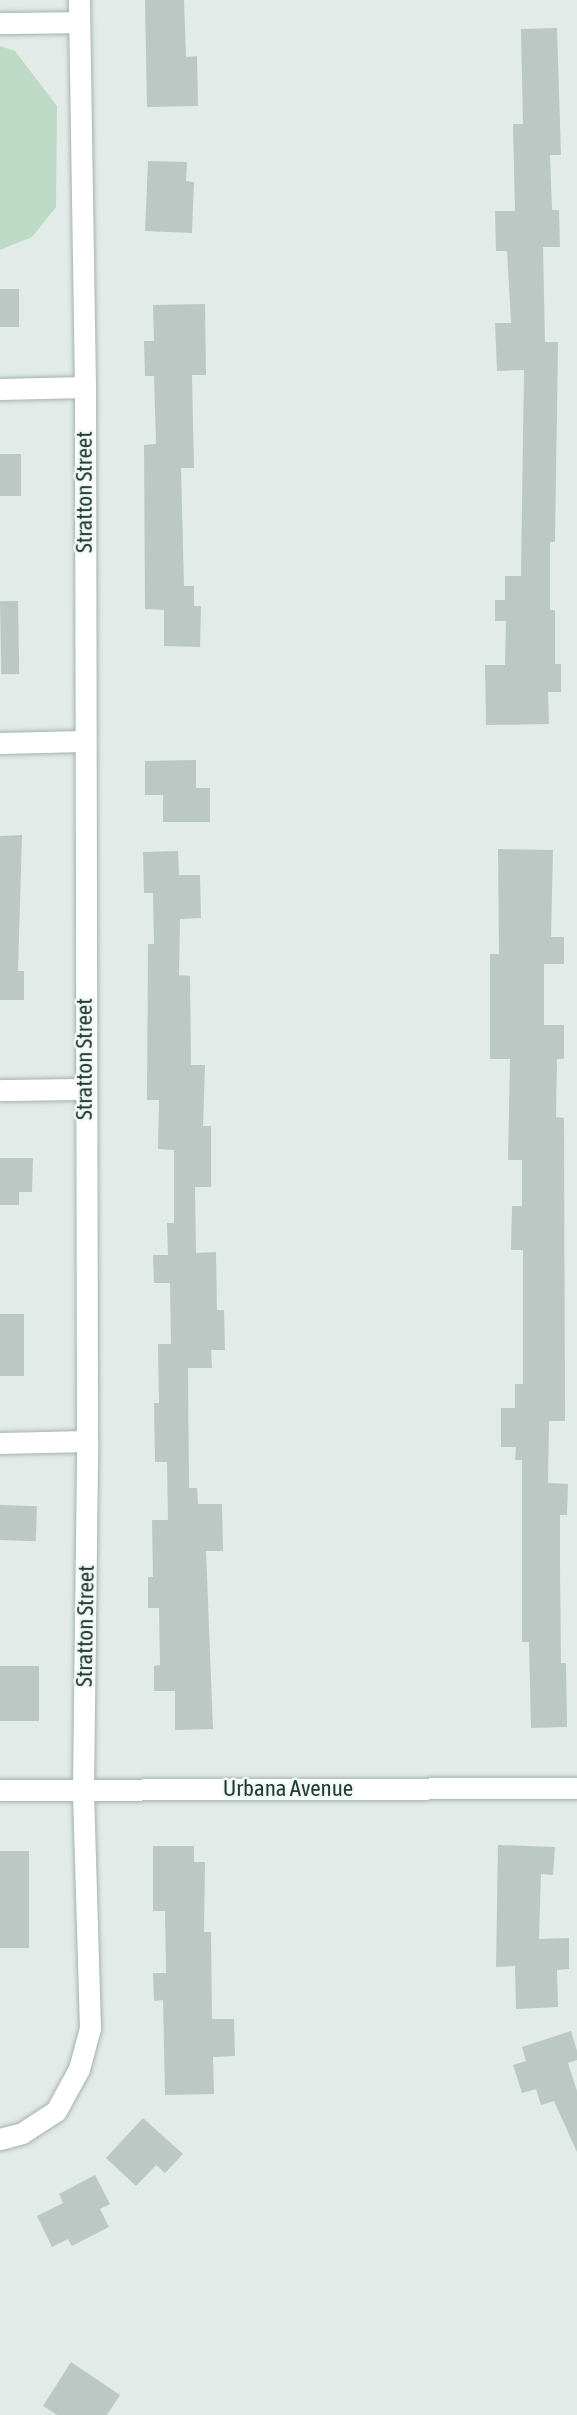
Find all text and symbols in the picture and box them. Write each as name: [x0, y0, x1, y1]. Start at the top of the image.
street label: Stratton Street: [70, 431, 98, 553]
street label: Stratton Street: [70, 998, 98, 1120]
street label: Stratton Street: [70, 1565, 100, 1687]
street label: Urbana Avenue: [223, 1774, 353, 1802]

